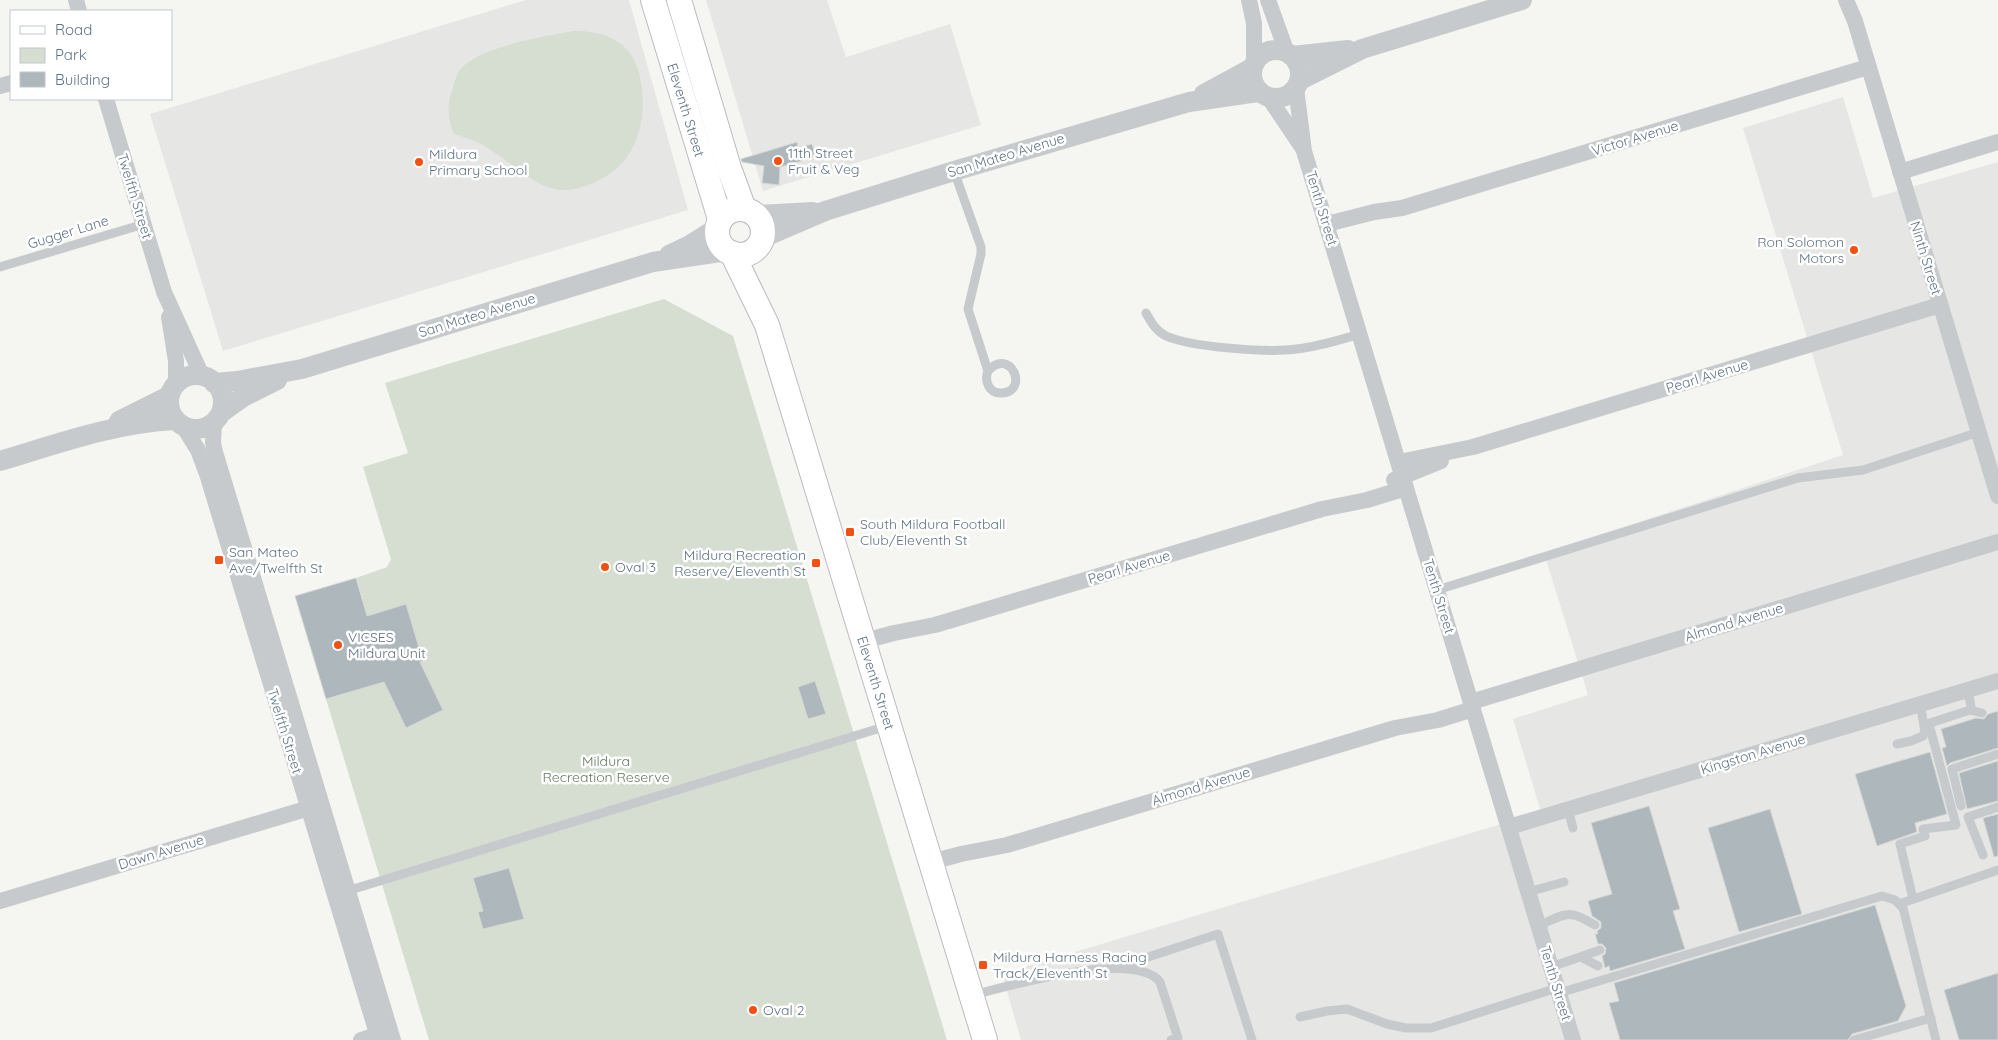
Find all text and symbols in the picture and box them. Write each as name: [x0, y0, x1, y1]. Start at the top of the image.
legend: [10, 10, 172, 100]
text: Road: [55, 20, 92, 39]
text: Park: [55, 45, 87, 64]
street label: Eleventh Street: [663, 61, 709, 159]
text: Building: [55, 70, 110, 89]
street label: Victor Avenue: [1589, 116, 1681, 160]
street label: San Mateo Avenue: [945, 129, 1067, 181]
place label: 11th Street Fruit & Veg: [788, 144, 860, 178]
place label: Mildura Primary School: [429, 145, 527, 179]
street label: Twelfth Street: [113, 151, 157, 241]
marker: 11th Street Fruit & Veg: [772, 155, 784, 167]
marker: Mildura Primary School: [413, 156, 425, 168]
street label: Tenth Street: [1302, 168, 1342, 248]
street label: Gugger Lane: [25, 211, 111, 253]
street label: Ninth Street: [1906, 219, 1946, 297]
place label: Ron Solomon Motors: [1757, 233, 1844, 267]
marker: Ron Solomon Motors: [1848, 244, 1860, 256]
street label: San Mateo Avenue: [416, 289, 538, 341]
street label: Pearl Avenue: [1664, 355, 1750, 397]
place label: South Mildura Football Club/Eleventh St: [860, 515, 1005, 549]
marker: South Mildura Football Club/Eleventh St: [844, 526, 856, 538]
place label: San Mateo Ave/Twelfth St: [229, 543, 323, 577]
place label: Mildura Recreation Reserve/Eleventh St: [674, 546, 806, 580]
street label: Pearl Avenue: [1086, 546, 1172, 588]
marker: San Mateo Ave/Twelfth St: [213, 554, 225, 566]
street label: Tenth Street: [1419, 556, 1459, 636]
marker: Mildura Recreation Reserve/Eleventh St: [810, 557, 822, 569]
place label: Oval 3: [615, 558, 656, 576]
marker: Oval 3: [599, 561, 611, 573]
street label: Almond Avenue: [1683, 598, 1785, 645]
place label: VICSES Mildura Unit: [348, 628, 426, 662]
street label: Eleventh Street: [853, 634, 899, 732]
marker: VICSES Mildura Unit: [332, 639, 344, 651]
street label: Twelfth Street: [263, 686, 307, 776]
street label: Kingston Avenue: [1698, 729, 1808, 778]
park label: Mildura Recreation Reserve: [542, 752, 670, 786]
street label: Almond Avenue: [1150, 762, 1252, 809]
street label: Dawn Avenue: [116, 830, 206, 874]
street label: Tenth Street: [1536, 943, 1576, 1023]
place label: Mildura Harness Racing Track/Eleventh St: [993, 948, 1147, 982]
marker: Mildura Harness Racing Track/Eleventh St: [977, 959, 989, 971]
place label: Oval 2: [763, 1001, 805, 1019]
marker: Oval 2: [747, 1004, 759, 1016]

